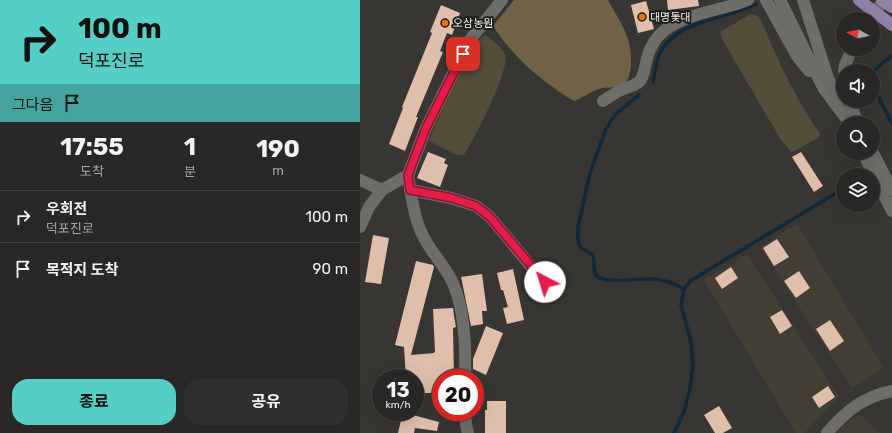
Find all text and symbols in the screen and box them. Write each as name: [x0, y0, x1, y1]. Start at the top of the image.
place label: 대명돛대: [650, 11, 690, 24]
text: 100 m: [78, 12, 162, 45]
marker: 대명돛대: [637, 12, 647, 22]
north arrow: [836, 12, 880, 56]
map controls: [836, 12, 880, 212]
icon: right: [12, 16, 64, 68]
place label: 오삼농원: [453, 17, 493, 30]
marker: 오삼농원: [440, 18, 450, 28]
pin: [446, 37, 480, 71]
icon: arrive: [452, 43, 474, 65]
text: 덕포진로: [78, 50, 144, 72]
button: sound: [836, 64, 880, 108]
icon: arrive: [61, 92, 83, 114]
text: 그다음: [12, 96, 53, 114]
button: search: [836, 116, 880, 160]
text: 17:55: [60, 133, 124, 161]
text: 1: [184, 133, 196, 161]
text: 190: [256, 135, 300, 163]
text: m: [272, 163, 284, 178]
text: 도착: [80, 164, 104, 179]
text: 분: [184, 164, 196, 179]
button: layers: [836, 168, 880, 212]
text: 우회전: [46, 200, 87, 218]
icon: right: [12, 206, 34, 228]
text: 100 m: [306, 208, 348, 226]
text: 덕포진로: [46, 221, 94, 236]
icon: arrive: [12, 258, 34, 280]
text: 90 m: [313, 260, 348, 278]
text: 목적지 도착: [46, 261, 118, 279]
position arrow: [524, 261, 566, 303]
speed limit sign: 20: [432, 369, 484, 421]
text: 13: [386, 378, 410, 402]
button: 종료: [12, 379, 176, 425]
button: 공유: [184, 379, 348, 425]
text: km/h: [386, 399, 410, 411]

